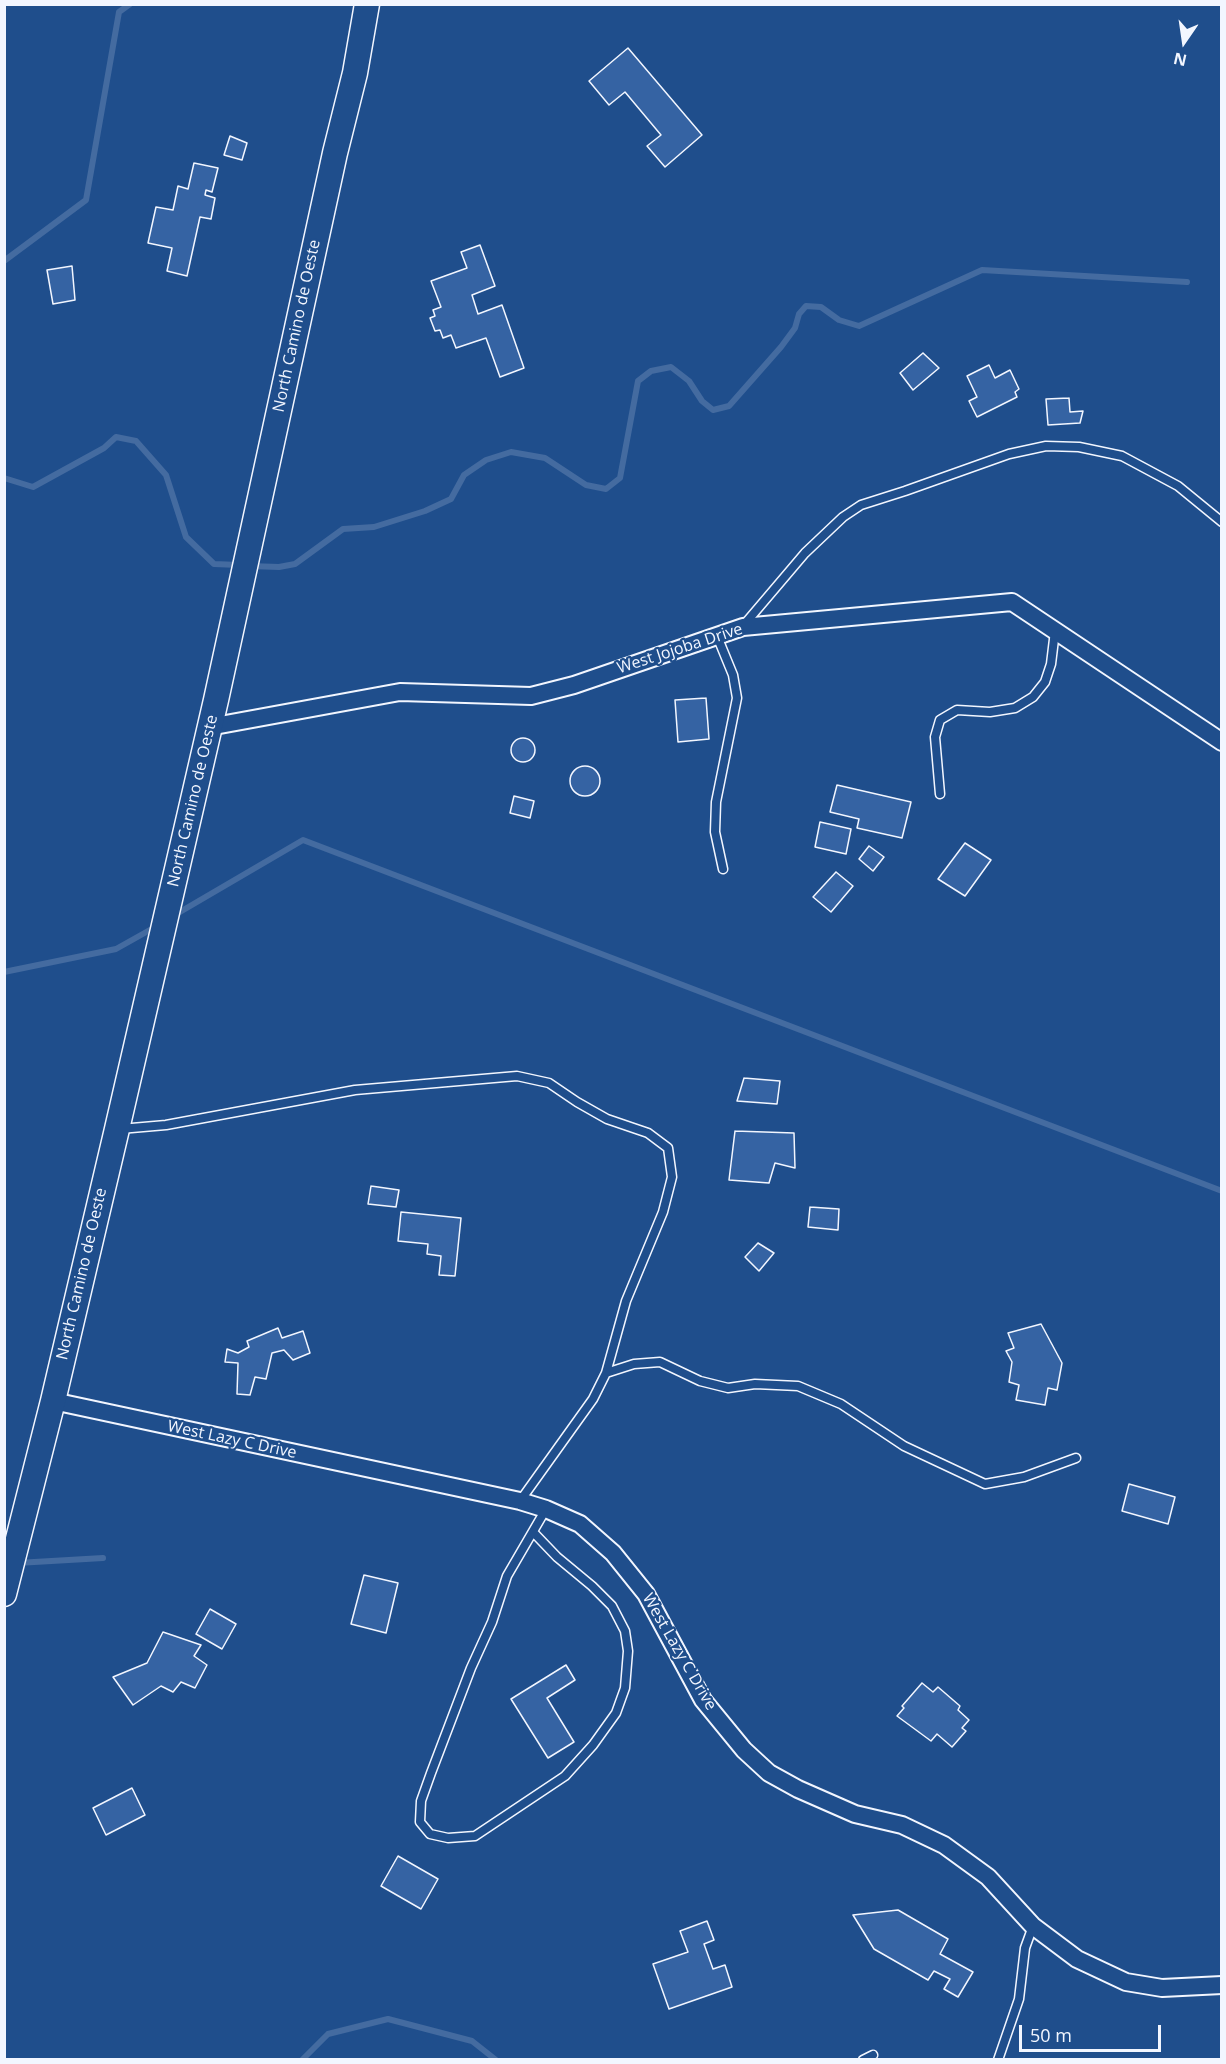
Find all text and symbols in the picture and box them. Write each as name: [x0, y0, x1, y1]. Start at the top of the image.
north arrow: [1154, 12, 1214, 72]
text: N: [1171, 47, 1189, 72]
street label: North Camino de Oeste: [269, 238, 325, 414]
street label: West Jojoba Drive: [615, 620, 745, 678]
street label: North Camino de Oeste: [164, 713, 222, 889]
street label: North Camino de Oeste: [53, 1186, 111, 1362]
street label: West Lazy C Drive: [166, 1417, 298, 1463]
street label: West Lazy C Drive: [638, 1590, 720, 1714]
scale bar: [1022, 2013, 1164, 2051]
text: 50 m: [1030, 2023, 1072, 2047]

